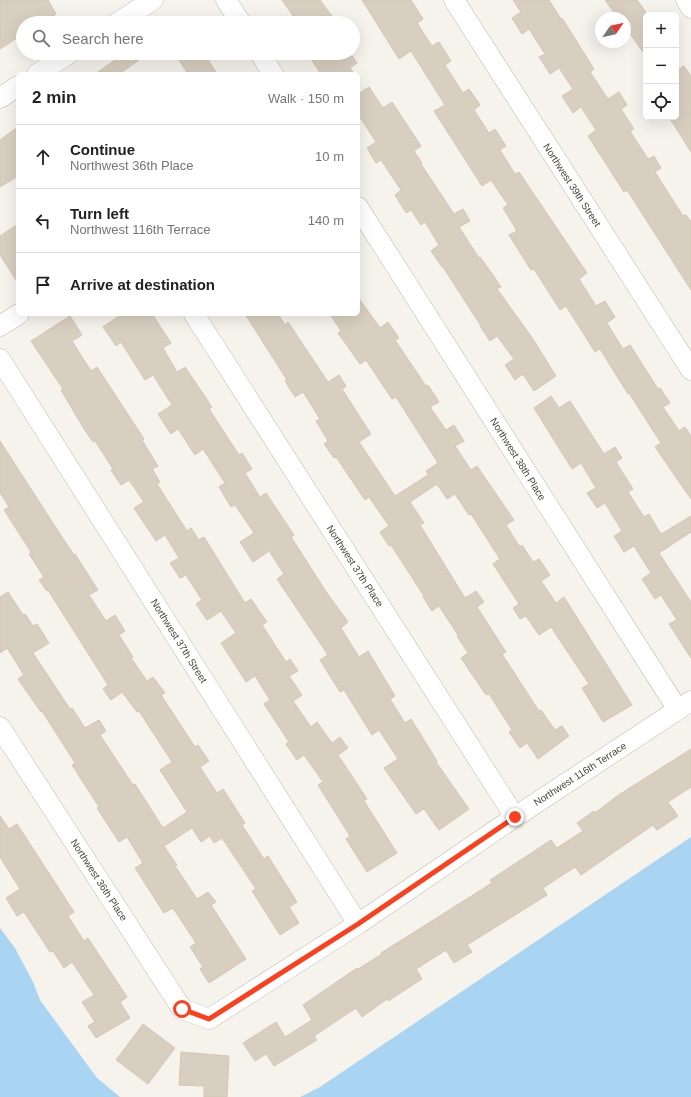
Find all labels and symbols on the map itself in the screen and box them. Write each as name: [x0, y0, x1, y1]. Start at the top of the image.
north arrow: [595, 12, 631, 48]
street label: Northwest 39th Street: [541, 141, 603, 229]
street label: Northwest 38th Place: [488, 416, 548, 503]
street label: Northwest 37th Place: [324, 523, 386, 609]
street label: Northwest 37th Street: [149, 597, 209, 685]
street label: Northwest 116th Terrace: [532, 740, 629, 808]
route end: [506, 808, 524, 826]
street label: Northwest 36th Place: [68, 837, 130, 923]
route start: [173, 1000, 191, 1018]

